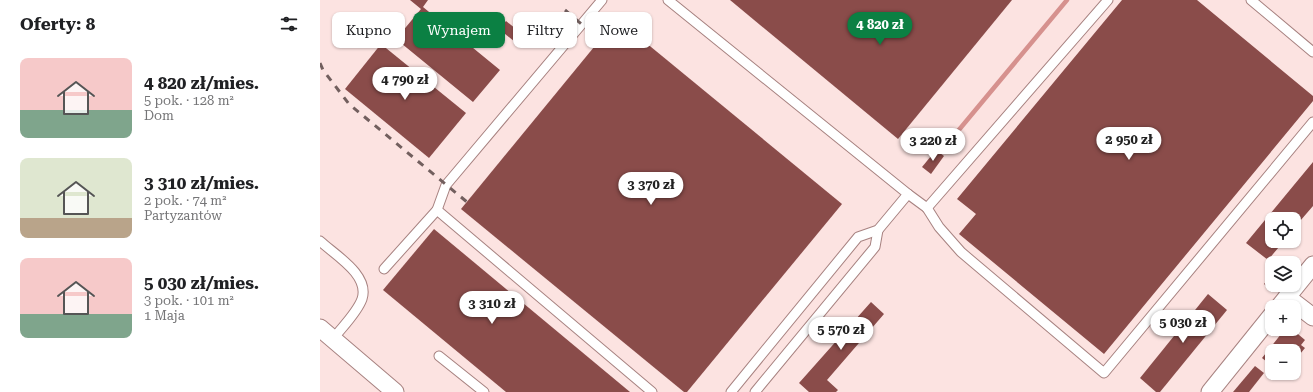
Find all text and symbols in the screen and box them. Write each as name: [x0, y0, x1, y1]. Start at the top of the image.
chip: Kupno: [332, 12, 405, 48]
chip: Wynajem: [413, 12, 505, 48]
chip: Filtry: [513, 12, 577, 48]
chip: Nowe: [585, 12, 652, 48]
pin: 4 820 zł: [839, 12, 921, 46]
icon: filters: [278, 13, 300, 35]
text: Oferty: 8: [20, 14, 95, 34]
text: 4 820 zł: [856, 17, 904, 32]
pin: 4 790 zł: [364, 67, 446, 101]
text: 4 790 zł: [381, 72, 429, 87]
text: 4 820 zł/mies.: [144, 73, 259, 93]
icon: home: [52, 74, 100, 122]
text: 5 pok. · 128 m²: [144, 93, 234, 108]
text: Dom: [144, 108, 174, 123]
pin: 2 950 zł: [1088, 127, 1170, 161]
pin: 3 220 zł: [892, 128, 974, 162]
text: 2 950 zł: [1105, 132, 1153, 147]
text: 3 220 zł: [909, 133, 957, 148]
pin: 3 370 zł: [610, 172, 692, 206]
text: 3 310 zł/mies.: [144, 173, 259, 193]
icon: home: [52, 174, 100, 222]
text: 3 370 zł: [627, 177, 675, 192]
text: 2 pok. · 74 m²: [144, 193, 226, 208]
text: Partyzantów: [144, 208, 222, 223]
map controls: [1265, 212, 1301, 380]
button: locate: [1265, 212, 1301, 248]
button: layers: [1265, 256, 1301, 292]
text: 5 030 zł/mies.: [144, 273, 259, 293]
icon: home: [52, 274, 100, 322]
pin: 3 310 zł: [451, 291, 533, 325]
text: 3 pok. · 101 m²: [144, 293, 234, 308]
text: 3 310 zł: [468, 296, 516, 311]
button: +: [1265, 300, 1301, 336]
text: 1 Maja: [144, 308, 185, 323]
pin: 5 030 zł: [1142, 310, 1224, 344]
text: 5 030 zł: [1159, 315, 1207, 330]
pin: 5 570 zł: [800, 317, 882, 351]
text: 5 570 zł: [817, 322, 865, 337]
button: −: [1265, 344, 1301, 380]

